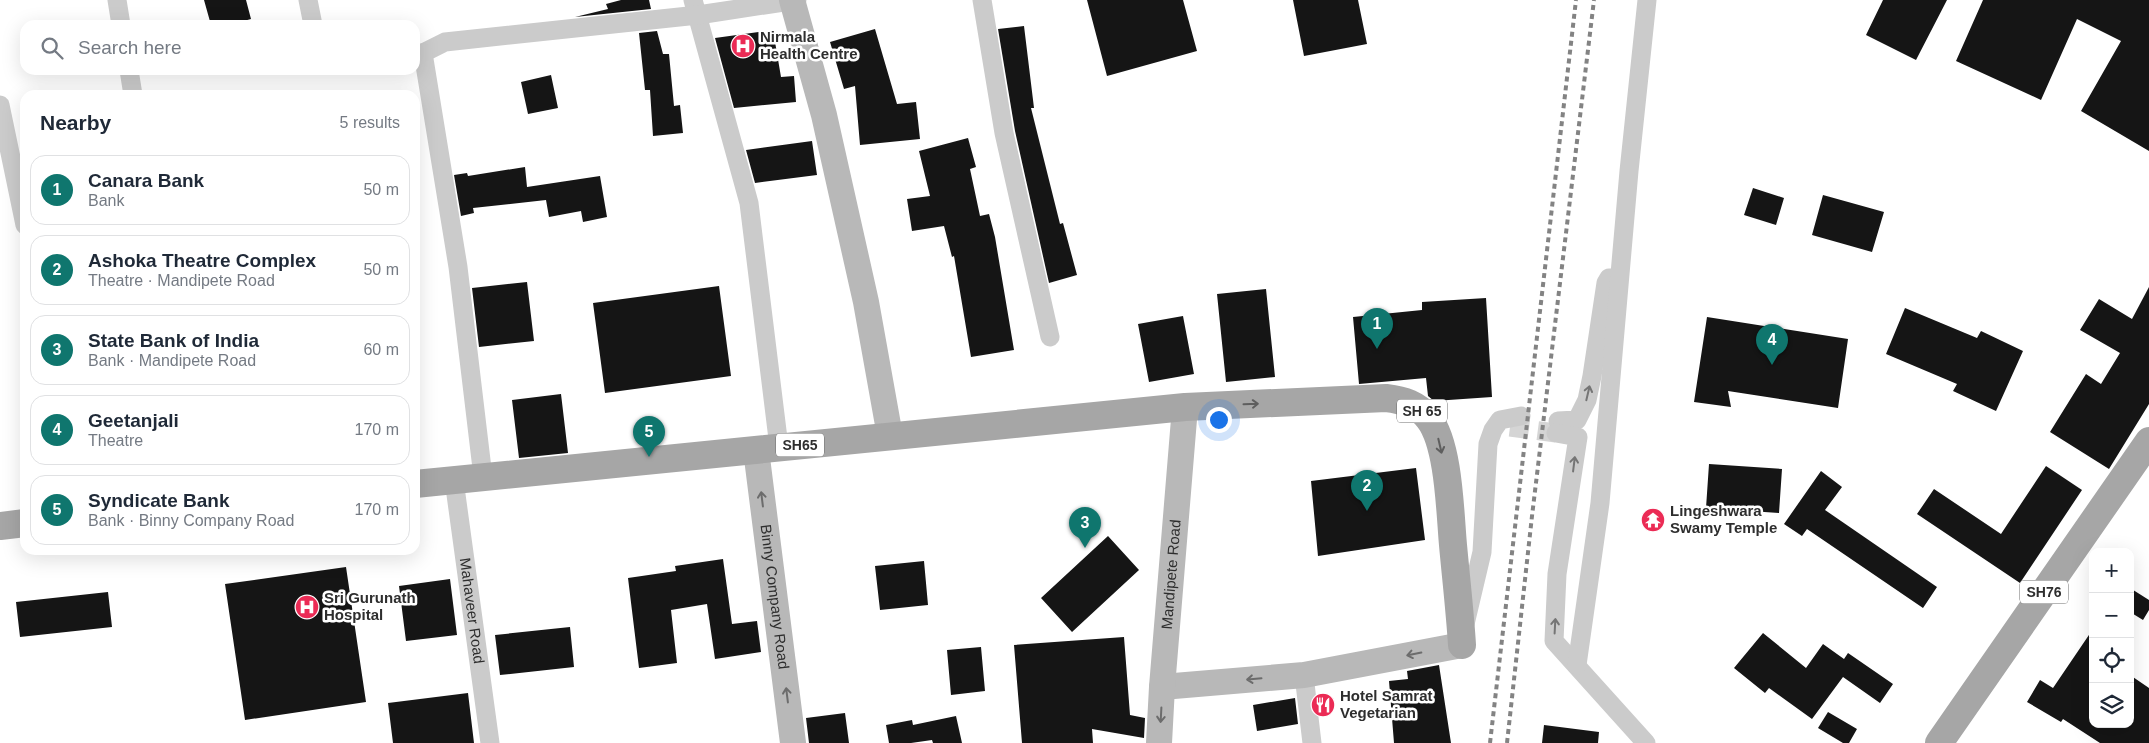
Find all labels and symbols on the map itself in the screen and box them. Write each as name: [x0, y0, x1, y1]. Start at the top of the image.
place label: Nirmala Health Centre: [760, 28, 858, 62]
hospital icon: Nirmala Health Centre: [730, 33, 756, 59]
pin: 1: [1361, 308, 1393, 349]
pin: 4: [1756, 324, 1788, 365]
one-way arrow: [1584, 385, 1593, 401]
one-way arrow: [1243, 399, 1259, 408]
road number: SH 65: [1397, 400, 1447, 422]
your location: [1206, 407, 1232, 433]
pin: 5: [633, 416, 665, 457]
road number: SH65: [776, 434, 824, 456]
one-way arrow: [1436, 438, 1445, 454]
one-way arrow: [1569, 457, 1579, 473]
pin: 2: [1351, 470, 1383, 511]
one-way arrow: [757, 491, 767, 507]
place label: Lingeshwara Swamy Temple: [1670, 502, 1777, 536]
pin: 3: [1069, 507, 1101, 548]
temple icon: Lingeshwara Swamy Temple: [1640, 507, 1666, 533]
street label: Mandipete Road: [1158, 519, 1184, 630]
street label: Binny Company Road: [757, 523, 793, 670]
street label: Mahaveer Road: [457, 557, 488, 665]
road number: SH76: [2020, 580, 2068, 604]
place label: Sri Gurunath Hospital: [324, 589, 416, 623]
hospital icon: Sri Gurunath Hospital: [294, 594, 320, 620]
one-way arrow: [1550, 618, 1559, 634]
one-way arrow: [1407, 649, 1423, 659]
one-way arrow: [1246, 674, 1262, 684]
one-way arrow: [782, 687, 792, 703]
place label: Hotel Samrat Vegetarian: [1340, 687, 1433, 721]
restaurant icon: Hotel Samrat Vegetarian: [1310, 692, 1336, 718]
one-way arrow: [1156, 707, 1165, 723]

